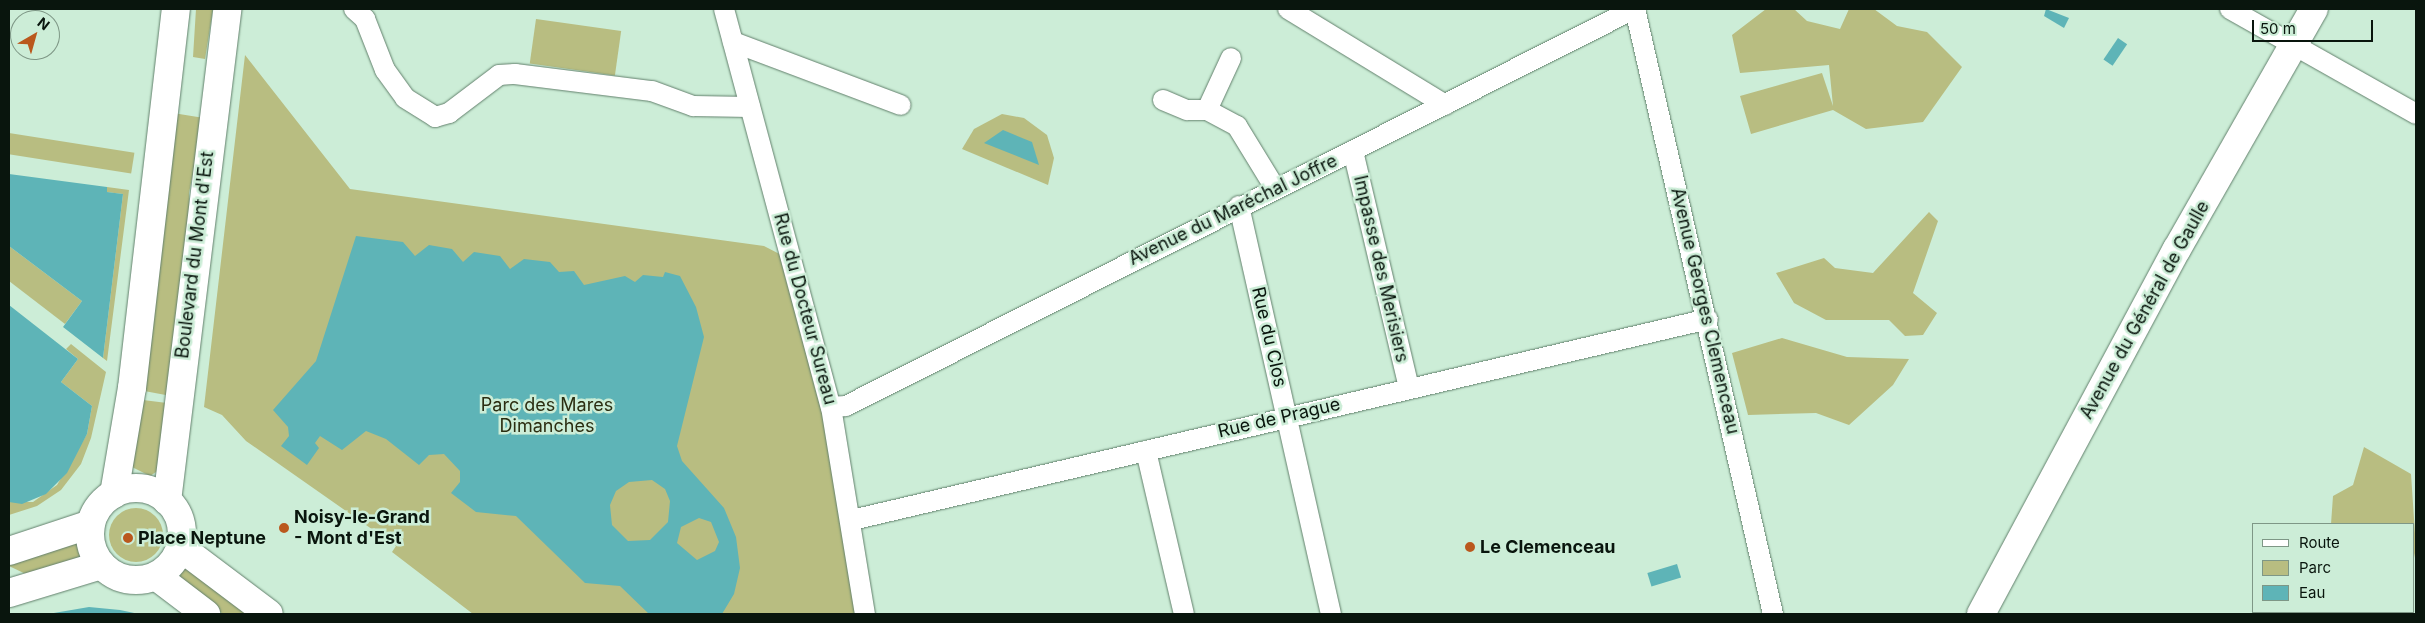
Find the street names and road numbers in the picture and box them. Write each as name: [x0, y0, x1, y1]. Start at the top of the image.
street label: Boulevard du Mont d'Est: [172, 150, 218, 360]
street label: Avenue du Maréchal Joffre: [1125, 150, 1341, 270]
street label: Impasse des Merisiers: [1349, 173, 1413, 365]
street label: Avenue Georges Clemenceau: [1666, 186, 1744, 436]
street label: Avenue du Général de Gaulle: [2076, 197, 2214, 423]
street label: Rue du Docteur Sureau: [769, 211, 841, 407]
street label: Rue du Clos: [1247, 285, 1291, 389]
street label: Rue de Prague: [1216, 393, 1342, 443]

